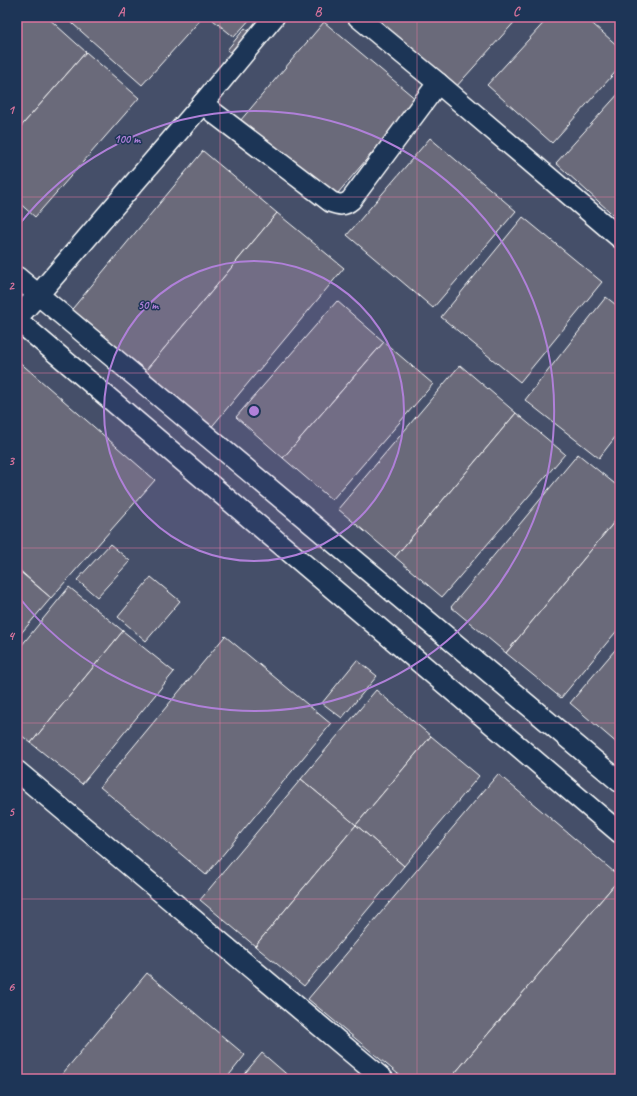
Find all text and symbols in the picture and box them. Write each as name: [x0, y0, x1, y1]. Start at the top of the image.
text: A: [118, 4, 126, 20]
text: B: [315, 4, 323, 20]
text: C: [513, 4, 521, 20]
text: 1: [8, 102, 16, 118]
text: 100 m: [114, 131, 141, 147]
text: 2: [8, 278, 15, 294]
text: 50 m: [138, 297, 159, 313]
centre of rings: [247, 404, 261, 418]
text: 3: [8, 453, 15, 469]
text: 4: [8, 628, 16, 644]
text: 5: [8, 804, 15, 820]
text: 6: [8, 979, 15, 995]

